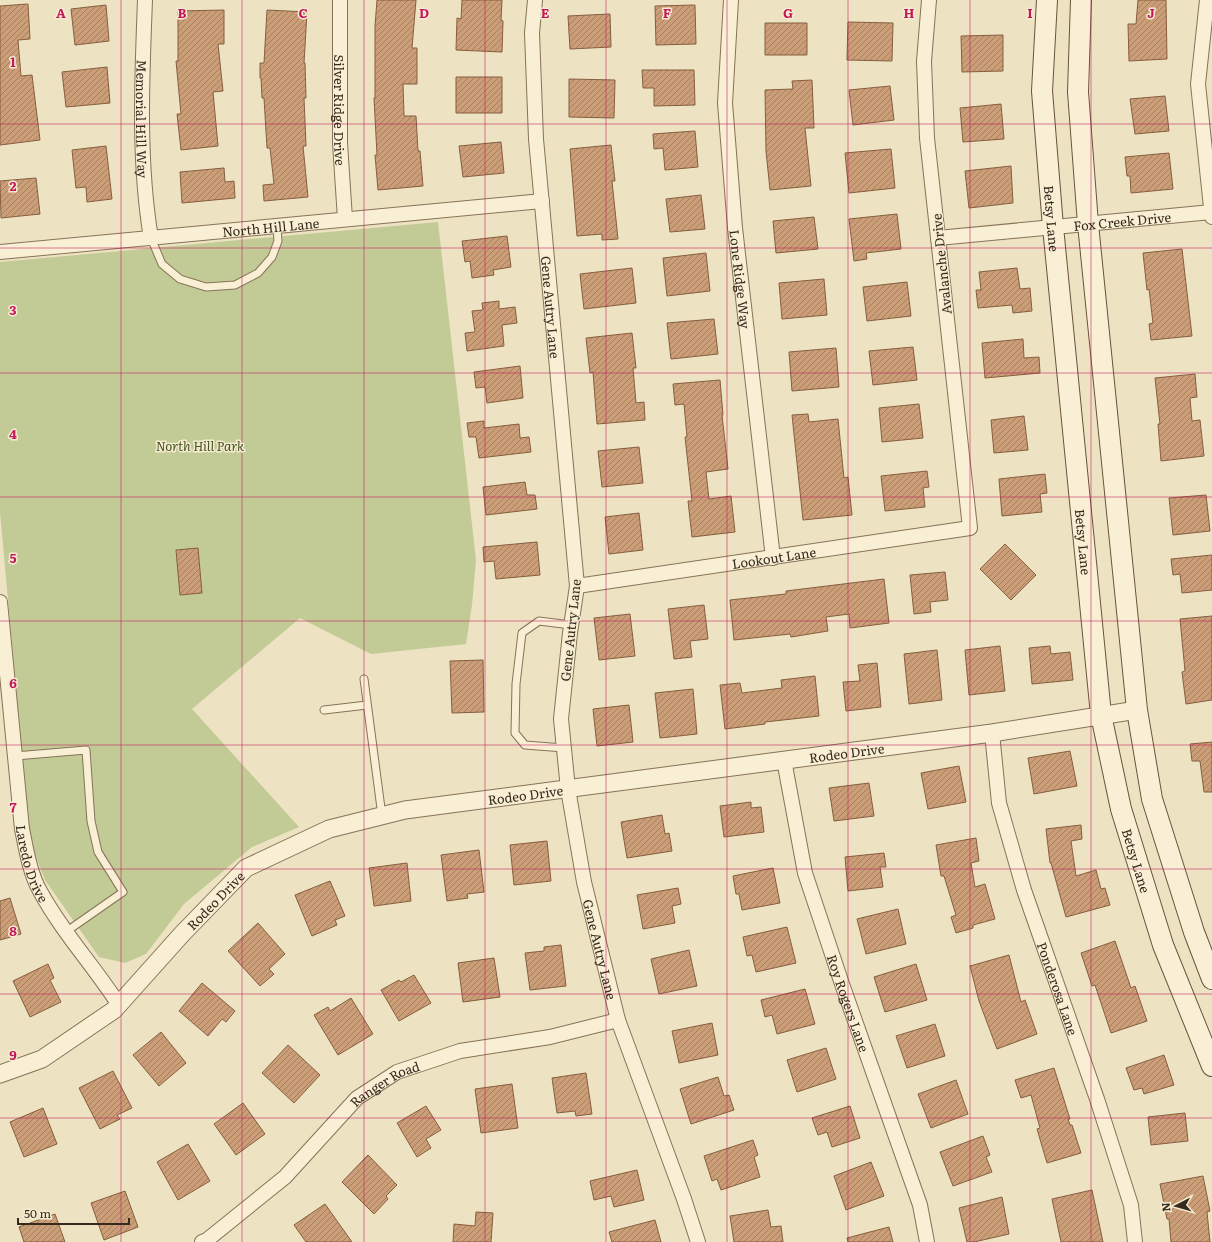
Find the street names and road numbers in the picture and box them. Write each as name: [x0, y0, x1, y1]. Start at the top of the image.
street label: Silver Ridge Drive: [330, 54, 351, 166]
street label: Memorial Hill Way: [132, 60, 154, 179]
street label: Betsy Lane: [1040, 185, 1065, 253]
street label: Fox Creek Drive: [1073, 206, 1172, 235]
street label: North Hill Lane: [221, 212, 320, 241]
street label: Avalanche Drive: [926, 212, 956, 315]
street label: Lone Ridge Way: [726, 229, 756, 330]
street label: Gene Autry Lane: [537, 255, 566, 359]
street label: Betsy Lane: [1071, 508, 1097, 576]
street label: Lookout Lane: [730, 541, 818, 573]
street label: Gene Autry Lane: [555, 578, 585, 682]
street label: Rodeo Drive: [808, 738, 886, 766]
street label: Rodeo Drive: [487, 780, 564, 809]
street label: Laredo Drive: [12, 824, 54, 906]
street label: Betsy Lane: [1118, 826, 1156, 895]
street label: Rodeo Drive: [182, 866, 248, 934]
street label: Gene Autry Lane: [579, 897, 622, 1002]
street label: Ponderosa Lane: [1033, 939, 1084, 1038]
street label: Roy Rogers Lane: [823, 952, 875, 1054]
street label: Ranger Road: [345, 1056, 422, 1110]

